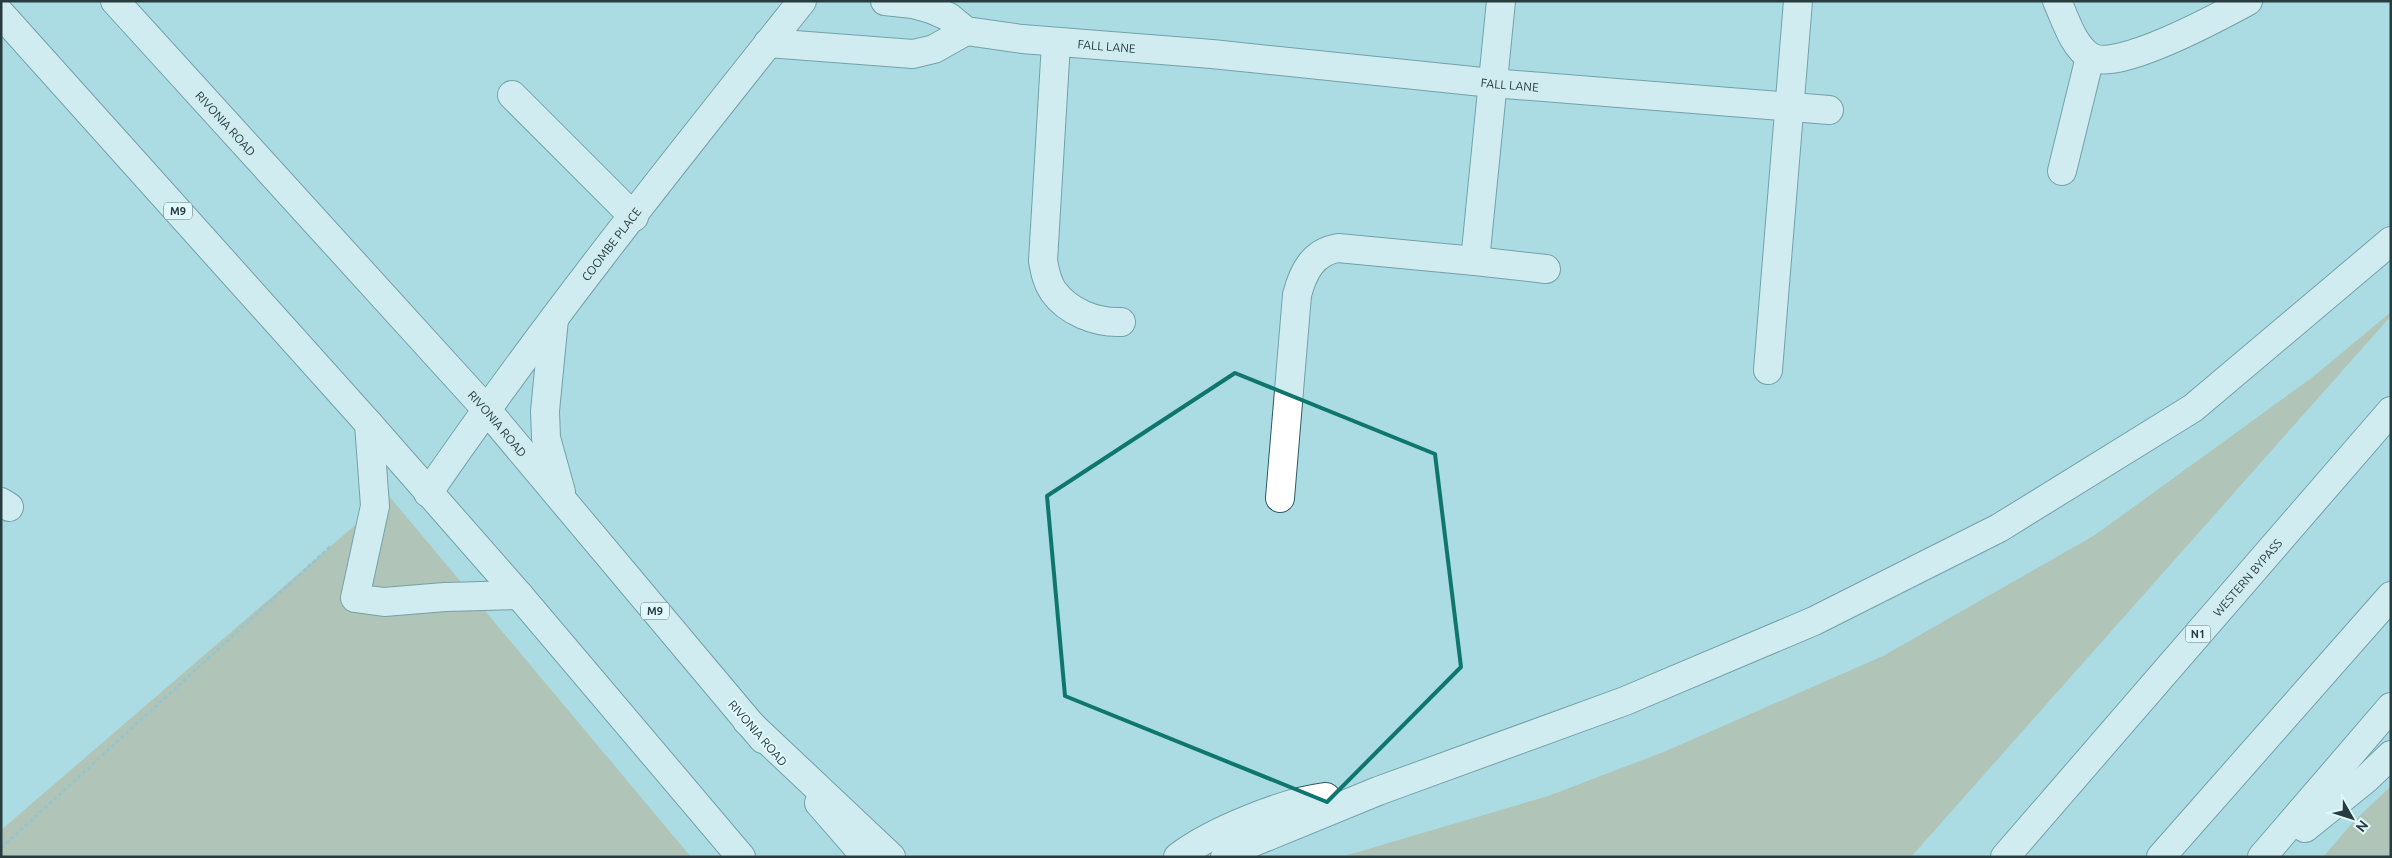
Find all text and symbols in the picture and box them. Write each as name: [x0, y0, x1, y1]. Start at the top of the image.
street label: FALL LANE: [1077, 37, 1136, 54]
street label: FALL LANE: [1480, 75, 1540, 93]
street label: RIVONIA ROAD: [193, 88, 259, 158]
road number: M9: [164, 202, 192, 220]
street label: COOMBE PLACE: [579, 205, 643, 283]
street label: RIVONIA ROAD: [466, 388, 529, 459]
street label: WESTERN BYPASS: [2210, 536, 2284, 619]
road number: M9: [641, 602, 669, 620]
road number: N1: [2186, 626, 2210, 642]
street label: RIVONIA ROAD: [726, 698, 790, 768]
north arrow: [2327, 793, 2377, 843]
text: N: [2353, 817, 2372, 835]

